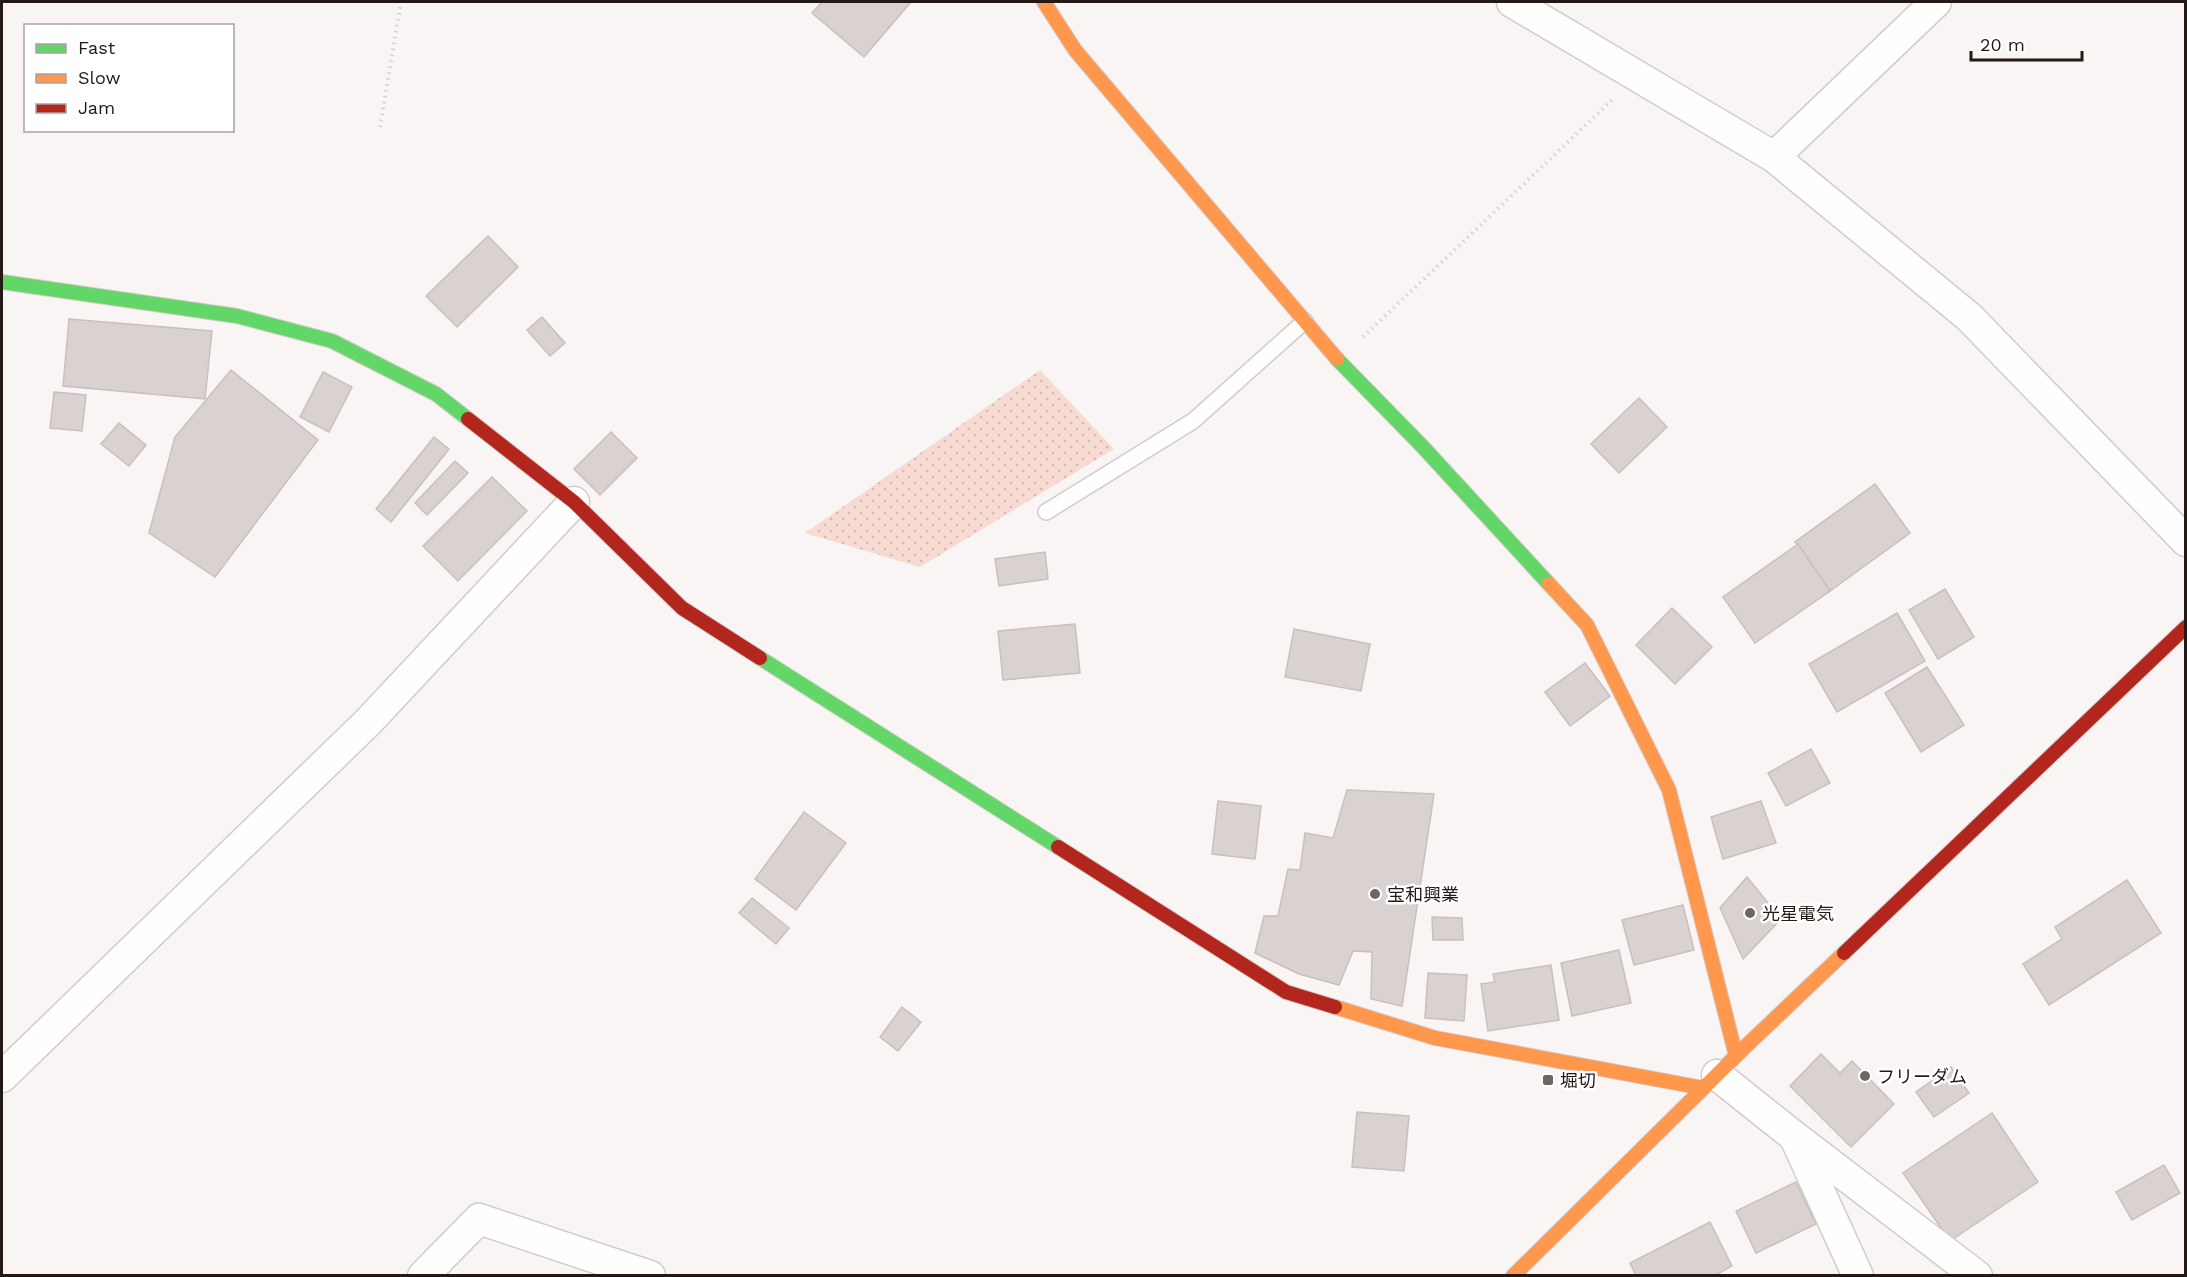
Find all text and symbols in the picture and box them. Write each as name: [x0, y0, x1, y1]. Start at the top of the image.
legend: [24, 24, 234, 132]
scale bar: [1971, 24, 2082, 62]
text: 20 m: [1980, 34, 2025, 55]
text: Fast: [78, 37, 116, 58]
text: Slow: [78, 67, 121, 88]
text: Jam: [78, 97, 115, 118]
place label: 宝和興業: [1387, 884, 1459, 905]
marker: 宝和興業: [1368, 887, 1382, 901]
place label: 光星電気: [1762, 903, 1834, 924]
marker: 光星電気: [1743, 906, 1757, 920]
place label: フリーダム: [1877, 1066, 1967, 1087]
marker: フリーダム: [1858, 1069, 1872, 1083]
place label: 堀切: [1560, 1070, 1596, 1091]
marker: 堀切: [1541, 1073, 1555, 1087]

